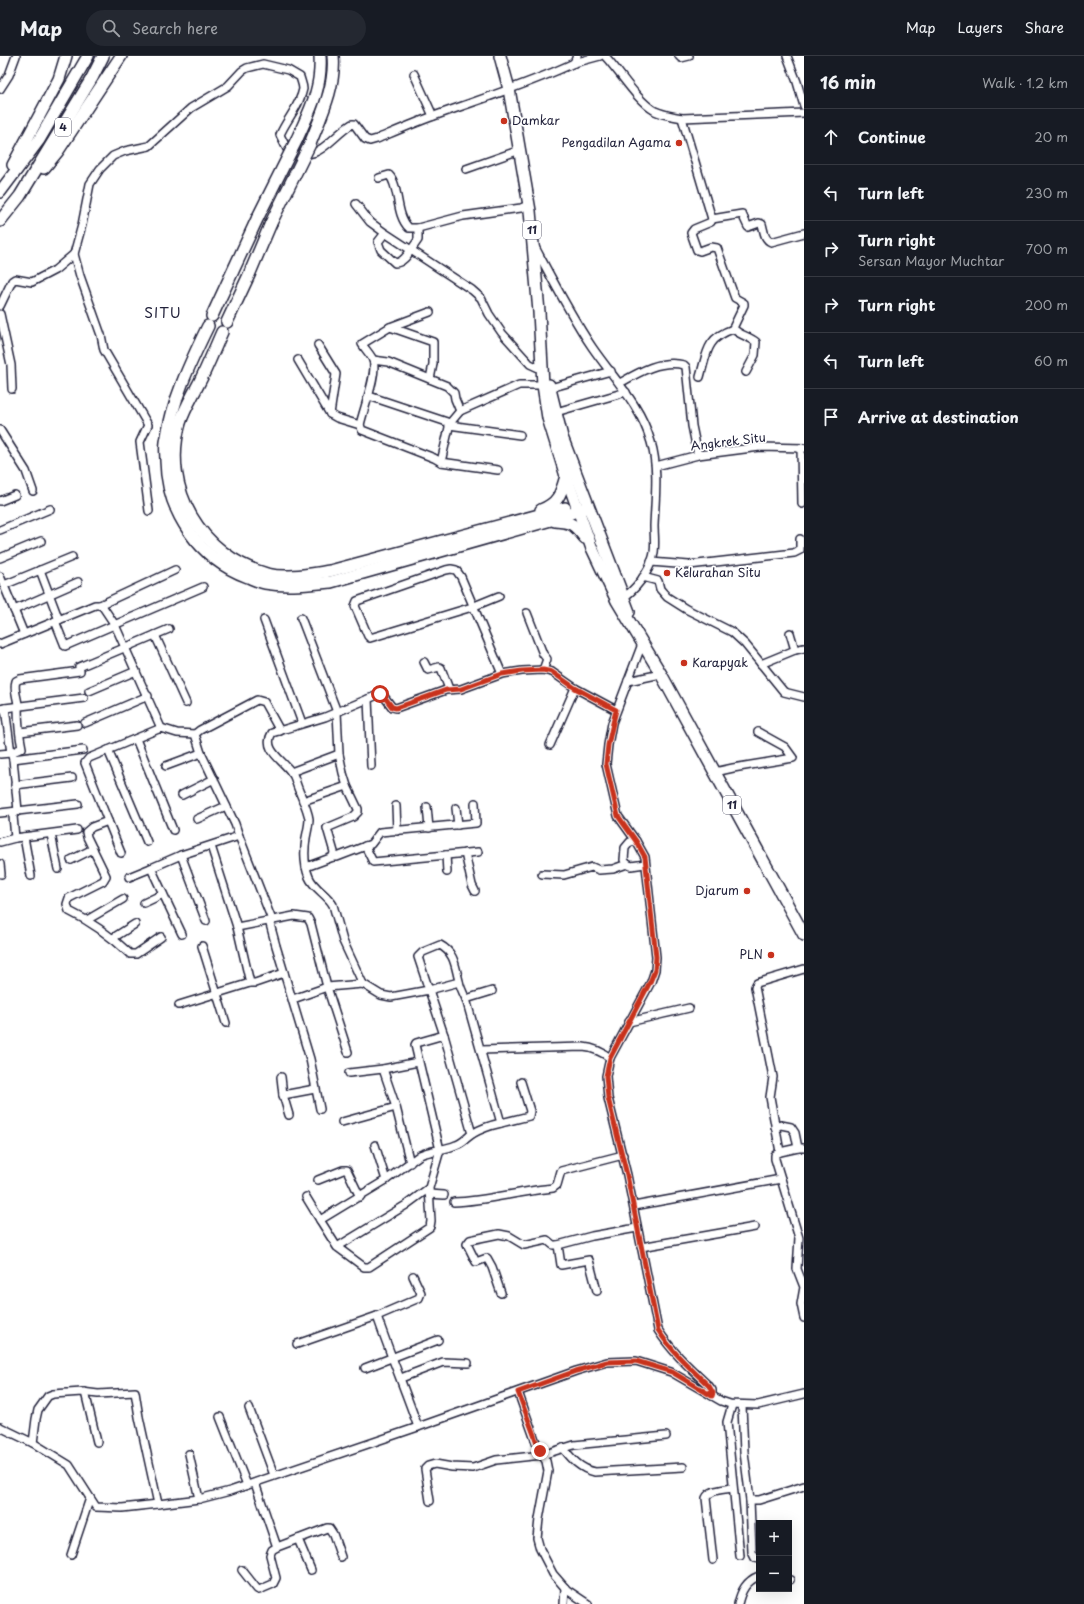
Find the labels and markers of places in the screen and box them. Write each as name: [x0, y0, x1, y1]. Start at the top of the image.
place label: Damkar: [512, 111, 560, 129]
marker: Damkar: [499, 116, 509, 126]
place label: Pengadilan Agama: [561, 133, 671, 151]
marker: Pengadilan Agama: [674, 138, 684, 148]
place label: Kelurahan Situ: [675, 563, 761, 581]
marker: Kelurahan Situ: [662, 568, 672, 578]
place label: Karapyak: [692, 653, 748, 671]
marker: Karapyak: [679, 658, 689, 668]
place label: Djarum: [695, 881, 739, 899]
marker: Djarum: [742, 886, 752, 896]
place label: PLN: [740, 945, 763, 963]
marker: PLN: [766, 950, 776, 960]

